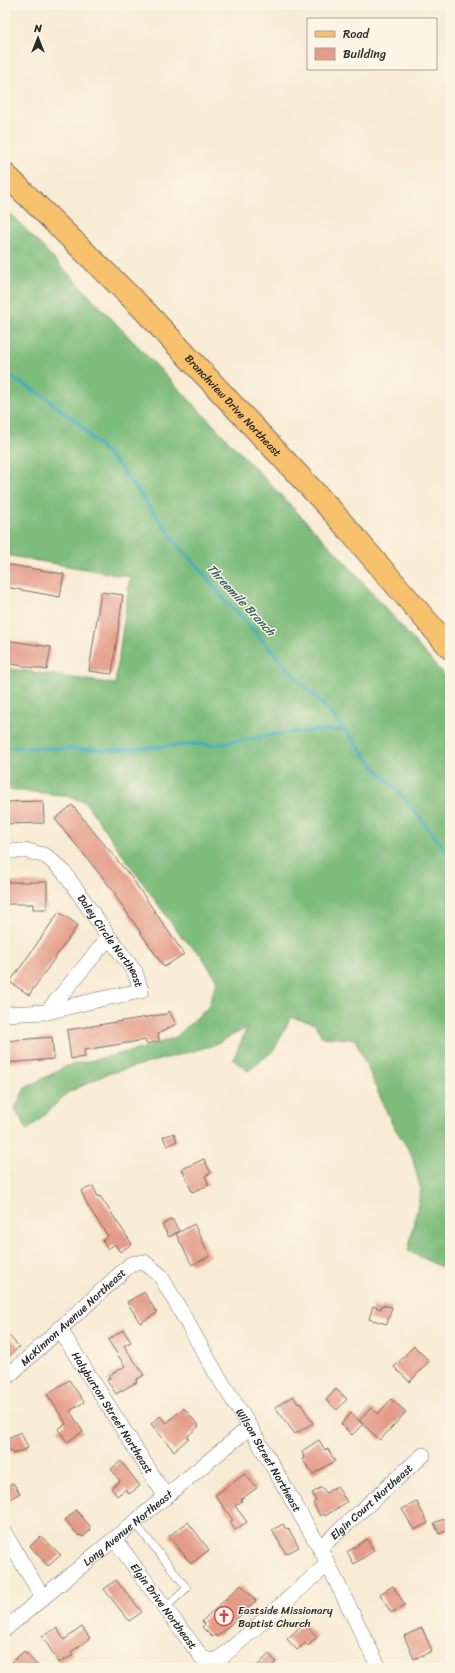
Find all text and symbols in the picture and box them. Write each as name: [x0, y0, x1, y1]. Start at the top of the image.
north arrow: [18, 18, 58, 58]
legend: [307, 18, 437, 70]
text: N: [33, 19, 42, 38]
text: Road: [343, 23, 370, 45]
text: Building: [343, 43, 386, 65]
street label: Branchview Drive Northeast: [180, 350, 286, 462]
water label: Threemile Branch: [201, 559, 282, 643]
street label: Daley Circle Northeast: [72, 890, 148, 990]
street label: McKinnon Avenue Northeast: [16, 1264, 131, 1371]
street label: Halyburton Street Northeast: [66, 1348, 158, 1478]
street label: Wilson Street Northeast: [230, 1405, 306, 1516]
street label: Elgin Court Northeast: [326, 1459, 417, 1545]
street label: Long Avenue Northeast: [79, 1485, 178, 1571]
street label: Elgin Drive Northeast: [125, 1559, 202, 1653]
place label: Eastside Missionary Baptist Church: [238, 1601, 333, 1633]
church icon: Eastside Missionary Baptist Church: [213, 1605, 235, 1627]

